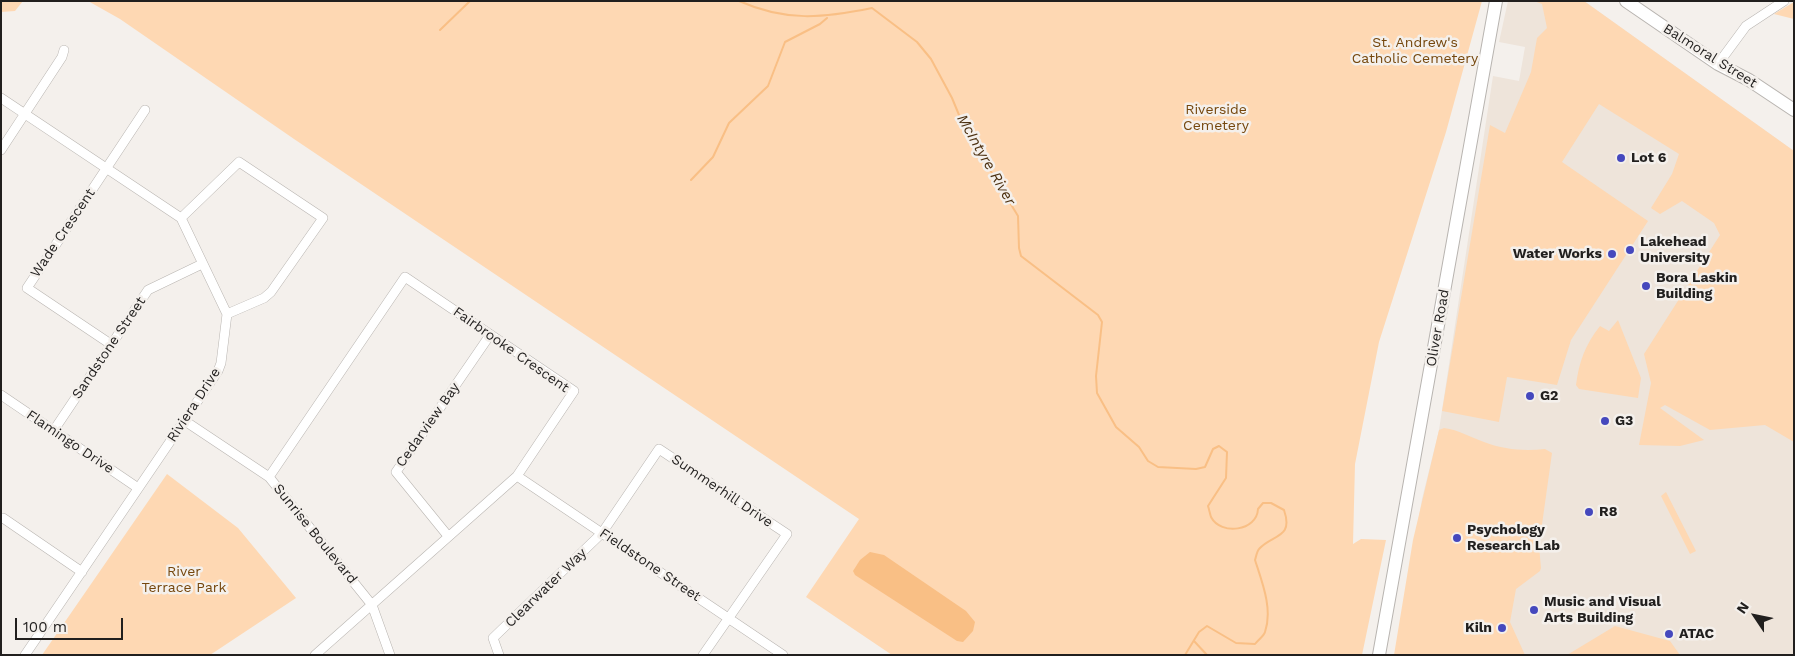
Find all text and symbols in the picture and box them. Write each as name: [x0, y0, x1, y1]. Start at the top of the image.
street label: Balmoral Street: [1660, 20, 1760, 92]
park label: St. Andrew's Catholic Cemetery: [1352, 35, 1478, 68]
park label: Riverside Cemetery: [1183, 102, 1249, 134]
water label: McIntyre River: [953, 111, 1019, 209]
place label: Lot 6: [1631, 150, 1666, 166]
marker: Lot 6: [1615, 152, 1627, 164]
street label: Wade Crescent: [27, 185, 99, 281]
place label: Lakehead University: [1640, 234, 1710, 266]
marker: Lakehead University: [1624, 244, 1636, 256]
place label: Water Works: [1513, 246, 1602, 262]
marker: Water Works: [1606, 248, 1618, 260]
place label: Bora Laskin Building: [1656, 270, 1737, 302]
marker: Bora Laskin Building: [1640, 280, 1652, 292]
street label: Oliver Road: [1423, 288, 1453, 368]
street label: Sandstone Street: [69, 294, 149, 402]
street label: Fairbrooke Crescent: [450, 304, 572, 396]
street label: Riviera Drive: [164, 365, 224, 445]
street label: Cedarview Bay: [393, 379, 463, 471]
place label: G2: [1540, 388, 1558, 404]
marker: G2: [1524, 390, 1536, 402]
street label: Flamingo Drive: [23, 407, 117, 477]
place label: G3: [1615, 413, 1633, 429]
marker: G3: [1599, 415, 1611, 427]
street label: Summerhill Drive: [668, 451, 776, 531]
street label: Sunrise Boulevard: [270, 481, 360, 587]
place label: R8: [1599, 504, 1617, 520]
marker: R8: [1583, 506, 1595, 518]
place label: Psychology Research Lab: [1467, 522, 1560, 554]
street label: Fieldstone Street: [596, 525, 704, 605]
marker: Psychology Research Lab: [1451, 532, 1463, 544]
street label: Clearwater Way: [502, 545, 590, 631]
park label: River Terrace Park: [142, 564, 226, 596]
north arrow: [1730, 591, 1780, 641]
place label: Music and Visual Arts Building: [1544, 594, 1661, 626]
text: N: [1733, 599, 1752, 616]
marker: Music and Visual Arts Building: [1528, 604, 1540, 616]
scale bar: [18, 608, 125, 640]
text: 100 m: [23, 618, 67, 636]
place label: Kiln: [1465, 620, 1492, 636]
marker: Kiln: [1496, 622, 1508, 634]
place label: ATAC: [1679, 626, 1714, 642]
marker: ATAC: [1663, 628, 1675, 640]

